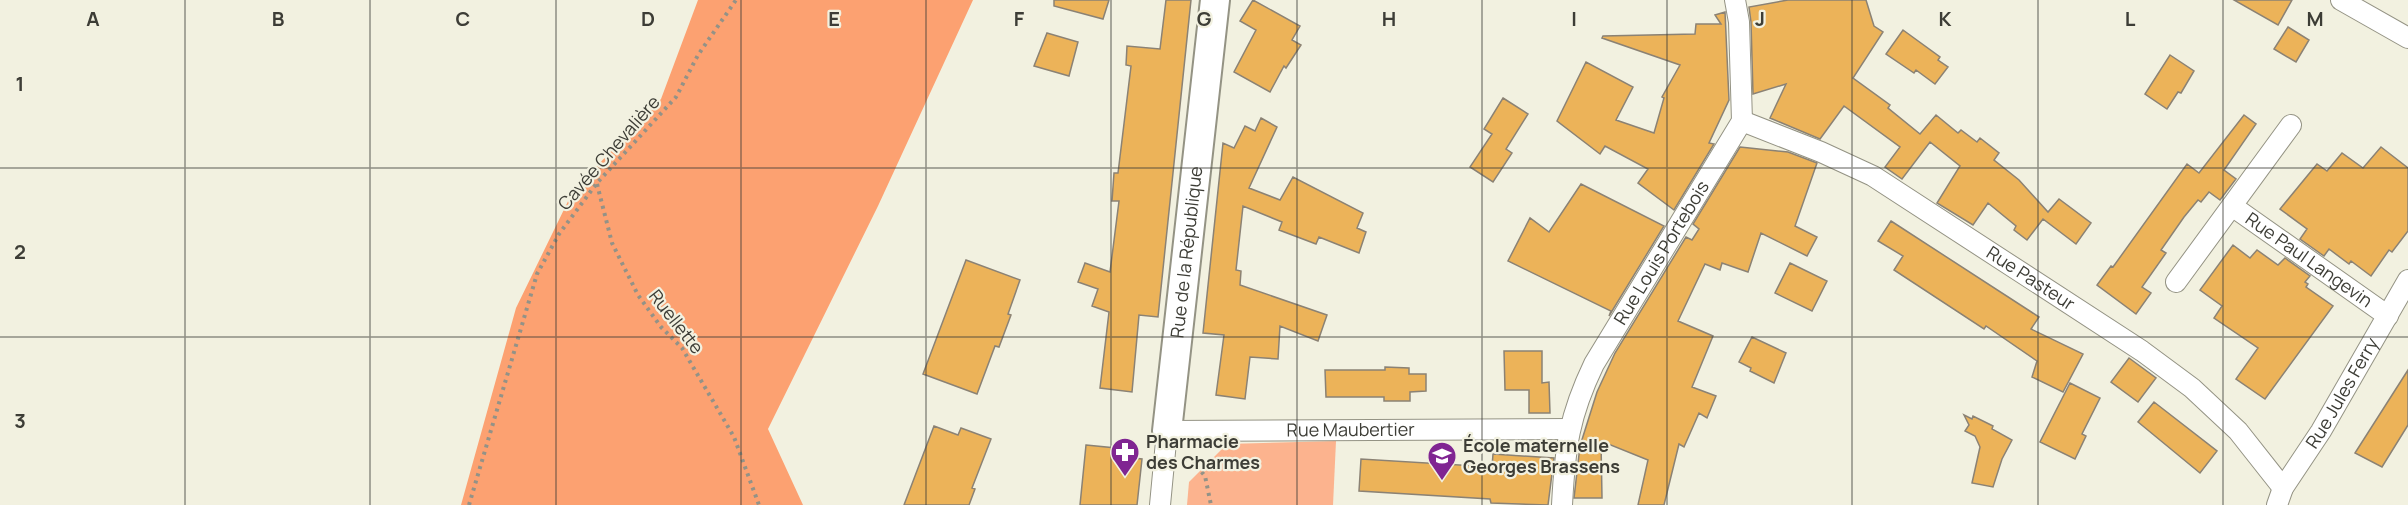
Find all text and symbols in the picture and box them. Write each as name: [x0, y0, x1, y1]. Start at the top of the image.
text: A: [86, 5, 100, 32]
text: B: [272, 5, 285, 32]
text: C: [456, 5, 470, 32]
text: D: [641, 5, 655, 32]
text: E: [828, 5, 840, 32]
text: F: [1014, 5, 1025, 32]
text: G: [1197, 5, 1212, 32]
text: H: [1382, 5, 1396, 32]
text: I: [1571, 5, 1577, 32]
text: J: [1755, 5, 1765, 32]
text: K: [1939, 5, 1952, 32]
text: L: [2125, 5, 2136, 32]
text: M: [2306, 5, 2324, 32]
text: 1: [16, 70, 24, 97]
street label: Cavée Chevalière: [552, 90, 665, 215]
street label: Rue de la République: [1164, 165, 1207, 339]
street label: Rue Louis Portebois: [1608, 176, 1714, 329]
street label: Rue Paul Langevin: [2241, 206, 2378, 312]
text: 2: [14, 238, 26, 265]
street label: Rue Pasteur: [1982, 240, 2080, 315]
street label: Ruellette: [644, 284, 709, 358]
street label: Rue Jules Ferry: [2300, 332, 2384, 453]
text: 3: [14, 407, 26, 434]
street label: Rue Maubertier: [1287, 417, 1415, 441]
place label: Pharmacie des Charmes: [1146, 429, 1260, 474]
place label: École maternelle Georges Brassens: [1463, 433, 1620, 478]
pharmacy icon: Pharmacie des Charmes: [1109, 436, 1141, 478]
school or university icon: École maternelle Georges Brassens: [1426, 440, 1458, 482]

